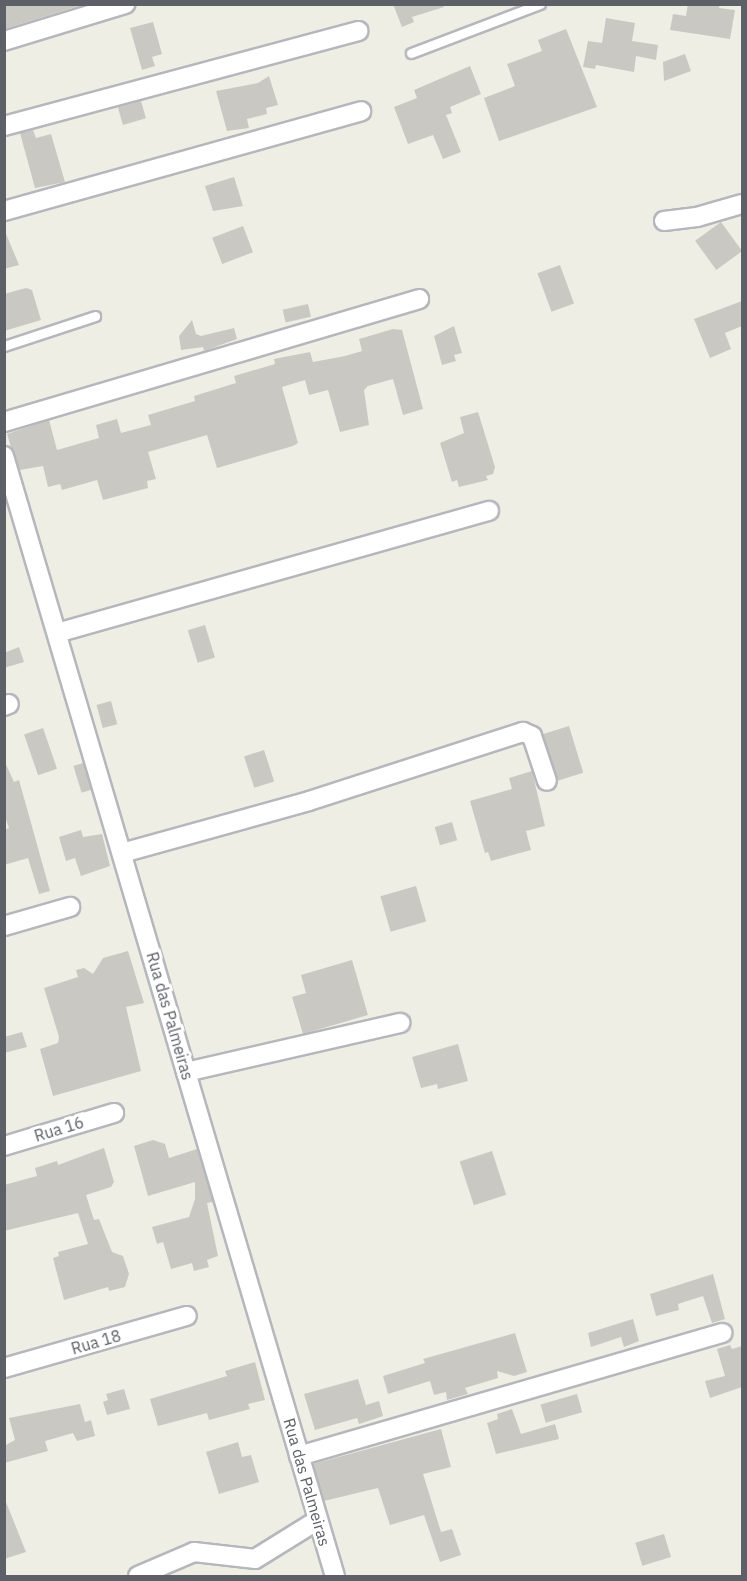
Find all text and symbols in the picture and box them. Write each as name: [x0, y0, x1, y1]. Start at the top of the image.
street label: Rua das Palmeiras: [143, 950, 197, 1082]
street label: Rua 16: [32, 1112, 86, 1146]
street label: Rua 18: [69, 1326, 123, 1358]
street label: Rua das Palmeiras: [280, 1416, 334, 1548]

